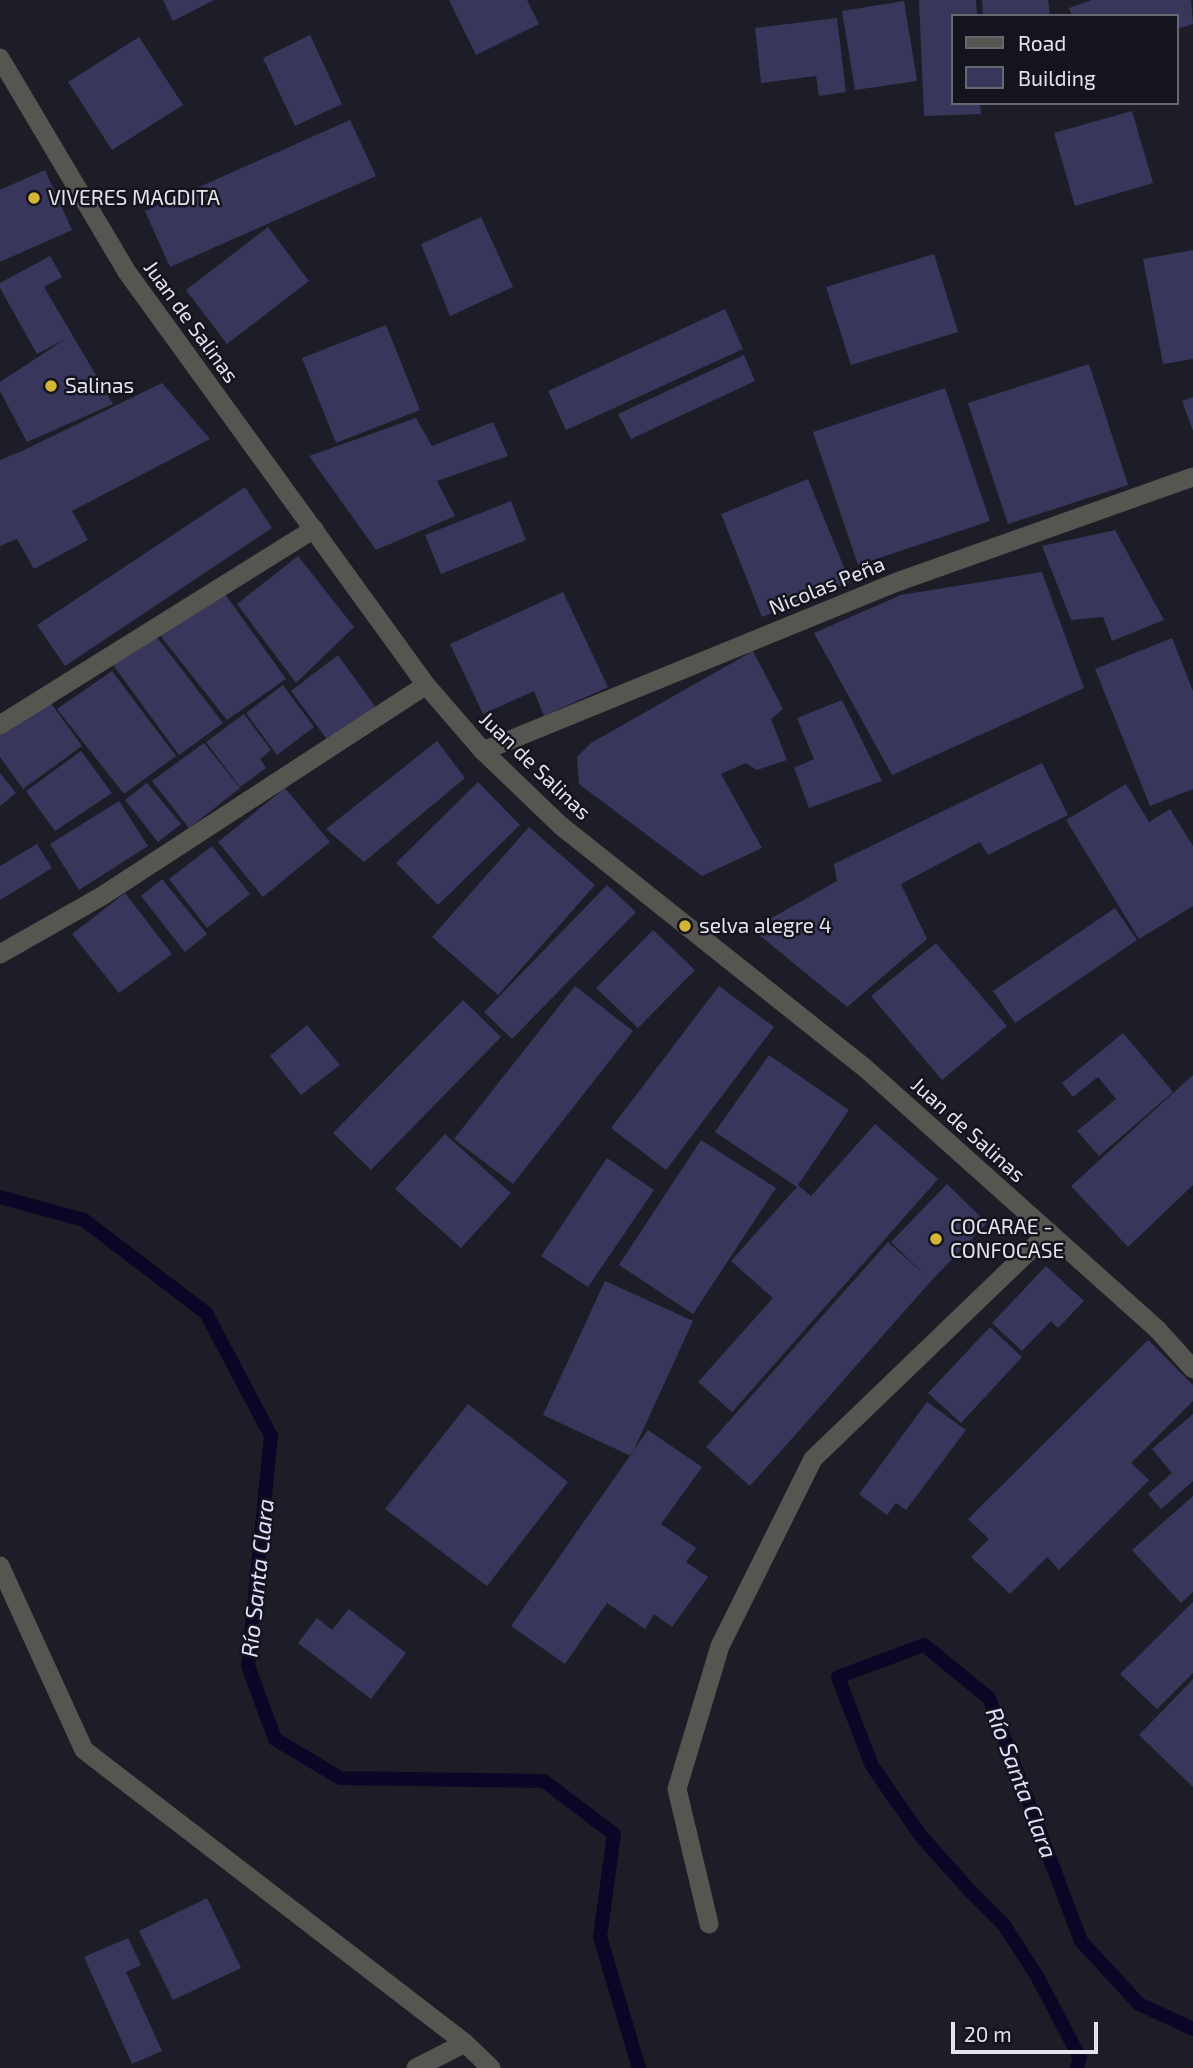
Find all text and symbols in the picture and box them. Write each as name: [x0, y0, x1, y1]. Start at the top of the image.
legend: [951, 14, 1179, 105]
text: Road: [1018, 30, 1066, 55]
text: Building: [1018, 65, 1096, 90]
place label: VIVERES MAGDITA: [48, 185, 220, 211]
marker: VIVERES MAGDITA: [26, 190, 42, 206]
street label: Juan de Salinas: [138, 256, 244, 388]
place label: Salinas: [65, 373, 134, 399]
marker: Salinas: [43, 378, 59, 394]
street label: Nicolas Peña: [766, 551, 888, 621]
street label: Juan de Salinas: [474, 707, 596, 825]
place label: selva alegre 4: [699, 913, 832, 939]
marker: selva alegre 4: [677, 918, 693, 934]
street label: Juan de Salinas: [906, 1072, 1030, 1188]
place label: COCARAE - CONFOCASE: [950, 1214, 1064, 1264]
marker: COCARAE - CONFOCASE: [928, 1231, 944, 1247]
water label: Río Santa Clara: [236, 1497, 280, 1659]
water label: Río Santa Clara: [980, 1704, 1062, 1862]
scale bar: [955, 2008, 1102, 2052]
text: 20 m: [964, 2021, 1012, 2046]

